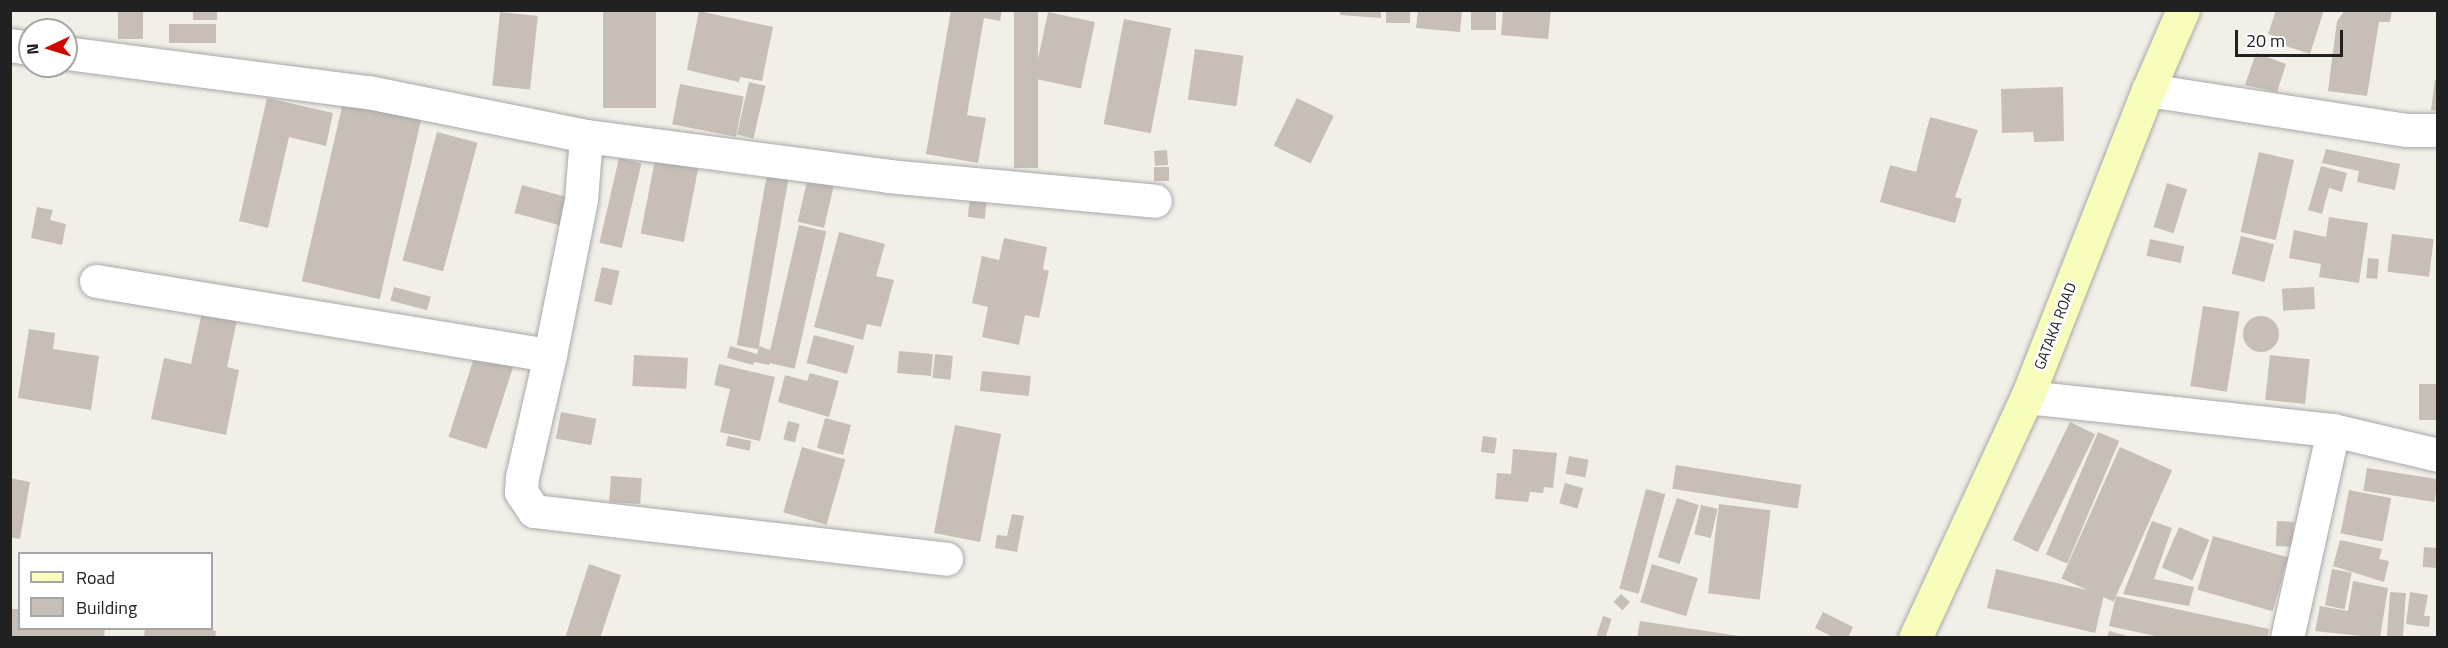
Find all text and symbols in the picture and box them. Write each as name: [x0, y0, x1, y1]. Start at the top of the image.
north arrow: [18, 18, 78, 78]
scale bar: [2238, 18, 2346, 56]
text: 20 m: [2246, 27, 2285, 54]
text: N: [20, 43, 44, 55]
street label: GATAKA ROAD: [2030, 280, 2080, 372]
legend: [18, 552, 213, 630]
text: Road: [76, 564, 115, 591]
text: Building: [76, 594, 137, 621]

